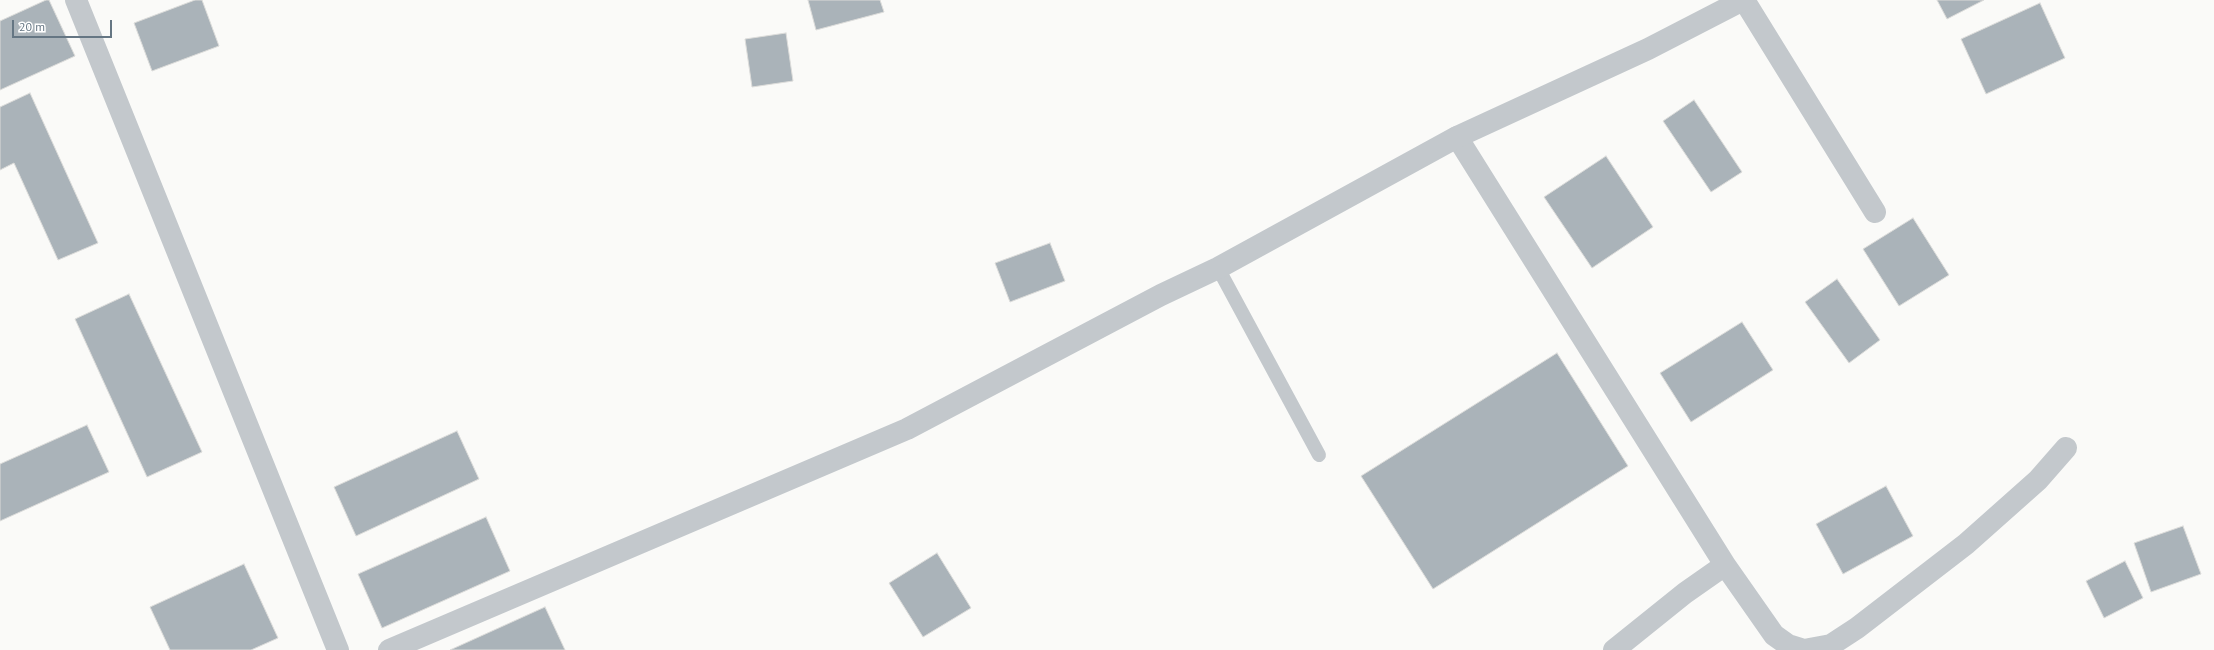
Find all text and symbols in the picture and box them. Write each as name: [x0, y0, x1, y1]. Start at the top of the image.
scale bar: [14, 12, 114, 38]
text: 20 m: [19, 19, 45, 34]

